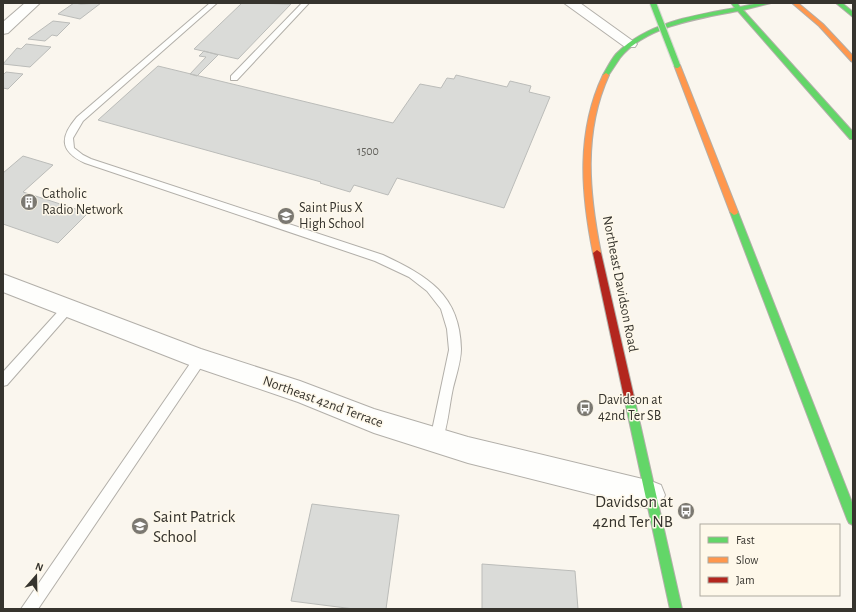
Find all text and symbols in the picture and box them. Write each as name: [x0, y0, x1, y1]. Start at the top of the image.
house number: 1500: [357, 145, 379, 157]
place label: Catholic Radio Network: [42, 187, 123, 217]
building icon: Catholic Radio Network: [19, 192, 39, 212]
place label: Saint Pius X High School: [299, 201, 365, 231]
school or university icon: Saint Pius X High School: [276, 206, 296, 226]
street label: Northeast Davidson Road: [600, 215, 640, 353]
street label: Northeast 42nd Terrace: [261, 374, 385, 430]
place label: Davidson at 42nd Ter SB: [598, 393, 663, 423]
bus stop icon: Davidson at 42nd Ter SB: [575, 398, 595, 418]
place label: Davidson at 42nd Ter NB: [593, 493, 674, 530]
bus stop icon: Davidson at 42nd Ter NB: [676, 501, 696, 521]
place label: Saint Patrick School: [153, 508, 235, 545]
school or university icon: Saint Patrick School: [130, 516, 150, 536]
legend: [700, 524, 840, 596]
text: Fast: [736, 534, 755, 546]
text: Slow: [736, 554, 758, 566]
north arrow: [16, 556, 56, 596]
text: N: [34, 561, 45, 574]
text: Jam: [736, 574, 755, 586]

